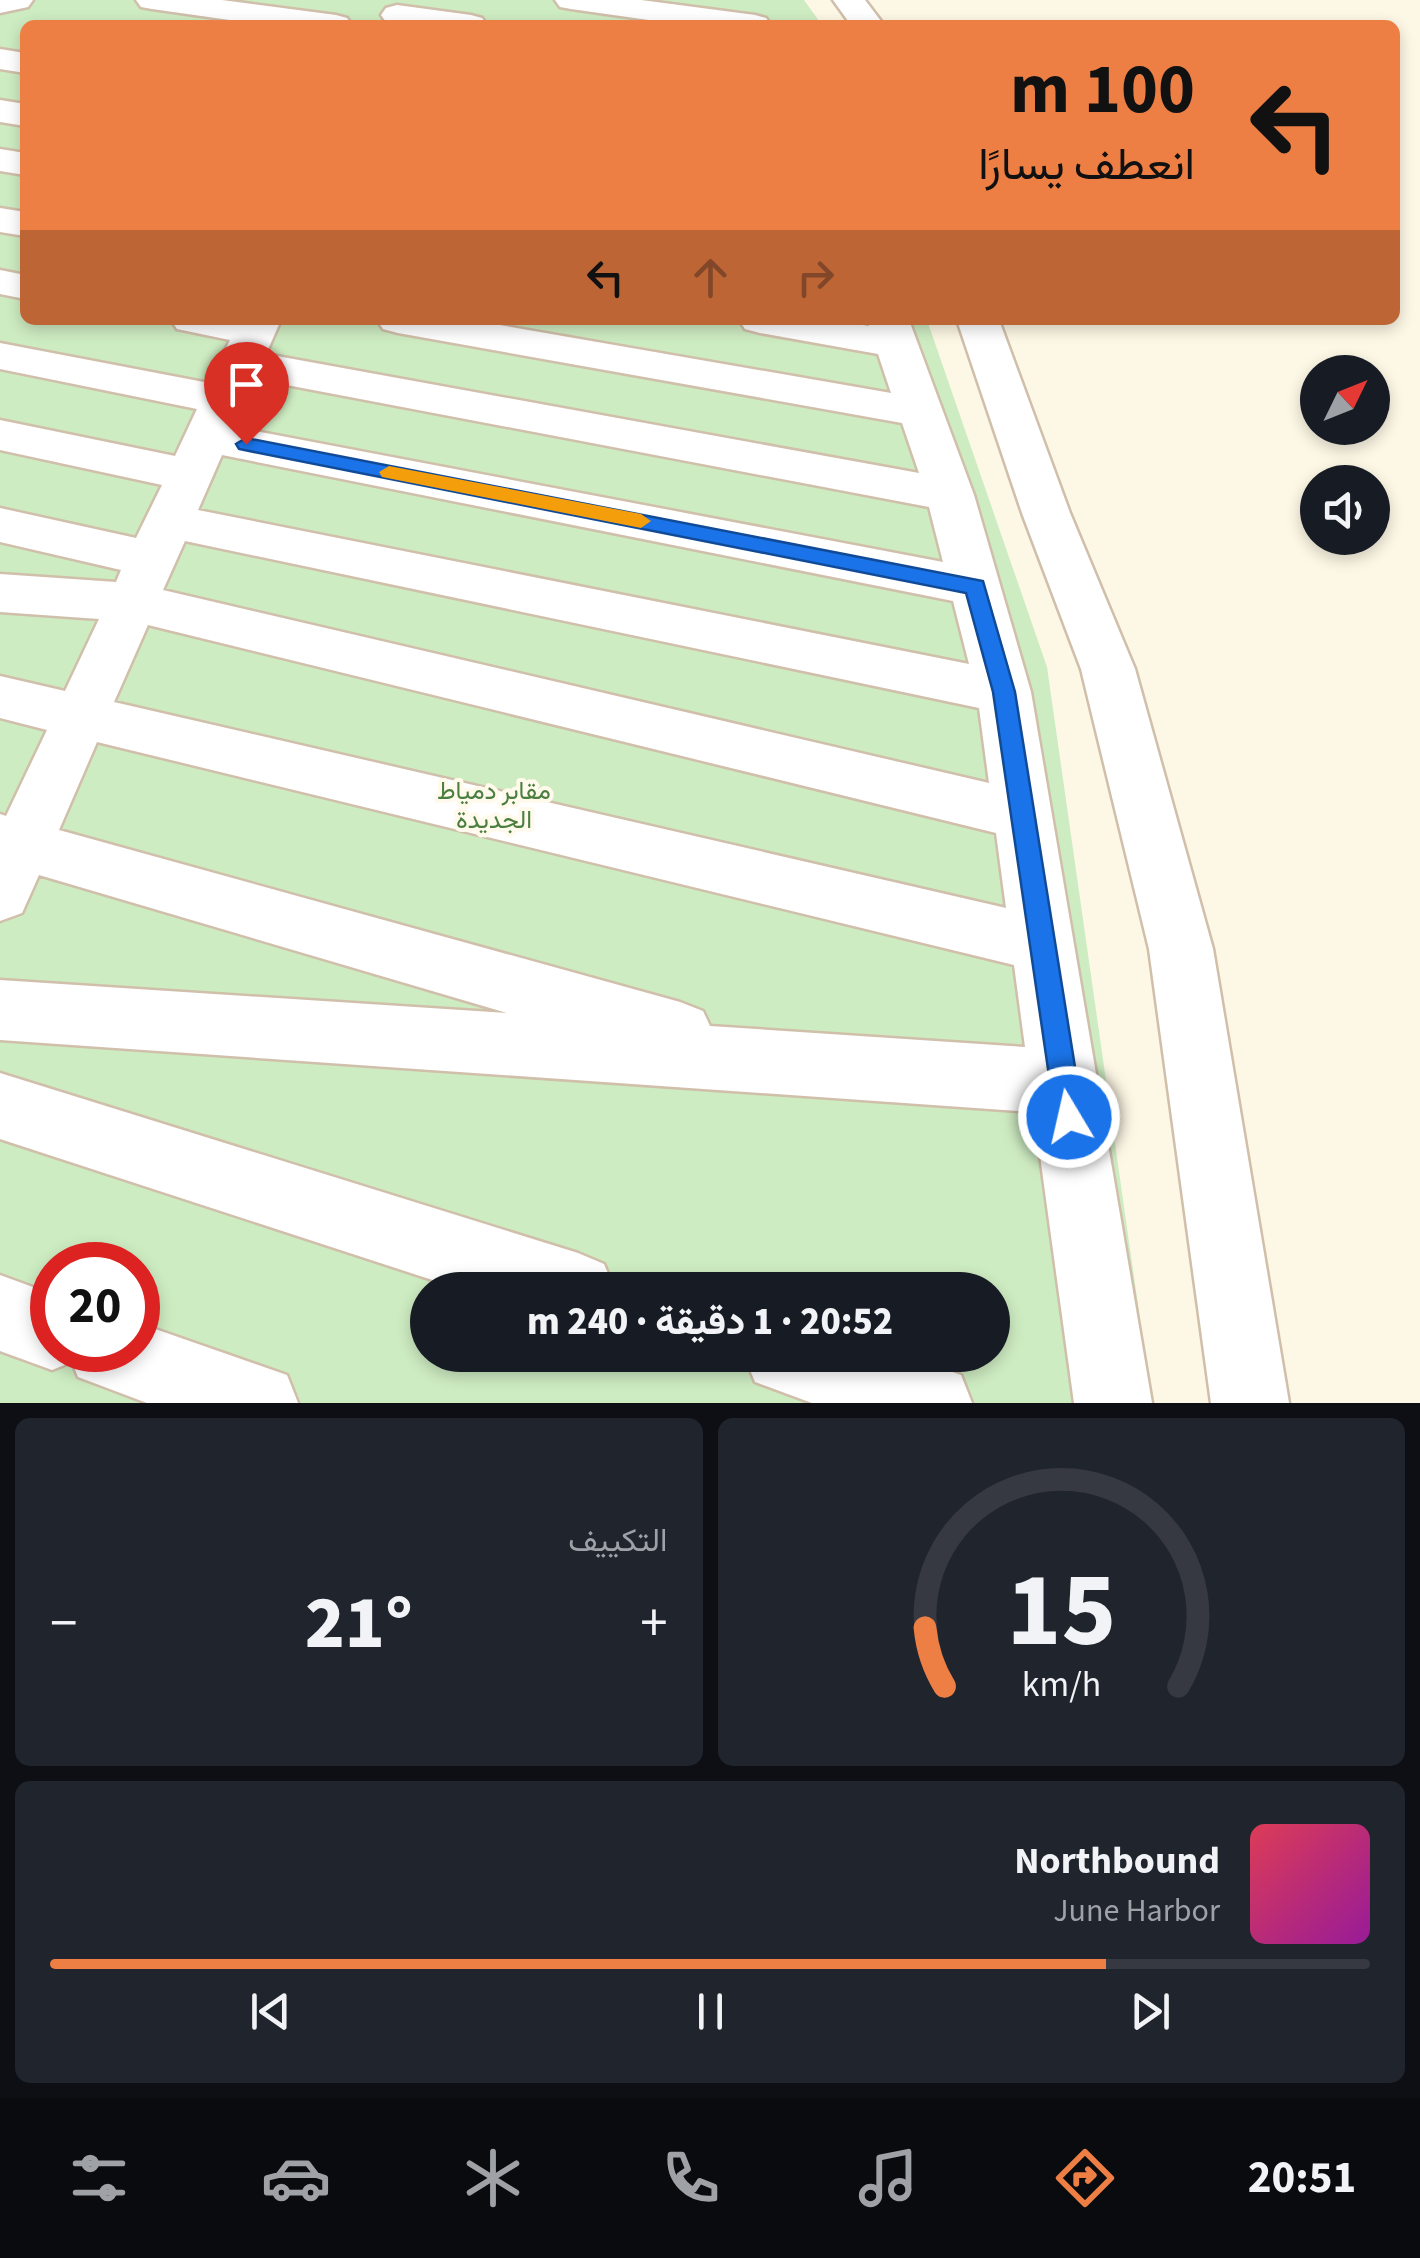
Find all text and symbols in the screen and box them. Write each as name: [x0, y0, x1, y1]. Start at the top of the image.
text: 100 m: [1010, 40, 1195, 140]
icon: left: [1230, 60, 1360, 190]
text: انعطف يسارًا: [978, 133, 1195, 197]
icon: left: [578, 250, 633, 305]
icon: ahead: [683, 250, 738, 305]
icon: right: [788, 250, 843, 305]
pin: [204, 342, 289, 445]
north arrow: [1300, 355, 1390, 445]
map controls: [1300, 355, 1390, 555]
icon: arrive: [219, 357, 274, 412]
button: sound: [1300, 465, 1390, 555]
park label: مقابر دمياط الجديدة: [437, 773, 551, 838]
position arrow: [1017, 1065, 1121, 1169]
speed limit sign: 20: [30, 1242, 160, 1372]
text: 20:52 · 1 دقيقة · 240 m: [527, 1295, 893, 1349]
text: التكييف: [568, 1518, 668, 1564]
text: 15: [1006, 1538, 1116, 1686]
text: 21°: [305, 1570, 413, 1677]
text: −: [50, 1585, 77, 1663]
text: +: [640, 1585, 668, 1663]
text: km/h: [1022, 1659, 1101, 1710]
text: Northbound: [1014, 1834, 1220, 1888]
text: June Harbor: [1053, 1888, 1220, 1934]
icon: previous: [243, 1984, 298, 2039]
icon: pause: [683, 1984, 738, 2039]
icon: next: [1123, 1984, 1178, 2039]
icon: filters: [64, 2143, 134, 2213]
icon: car: [261, 2143, 331, 2213]
icon: climate: [458, 2143, 528, 2213]
icon: phone: [656, 2143, 726, 2213]
icon: music: [853, 2143, 923, 2213]
icon: directions: [1050, 2143, 1120, 2213]
text: 20:51: [1248, 2146, 1356, 2210]

